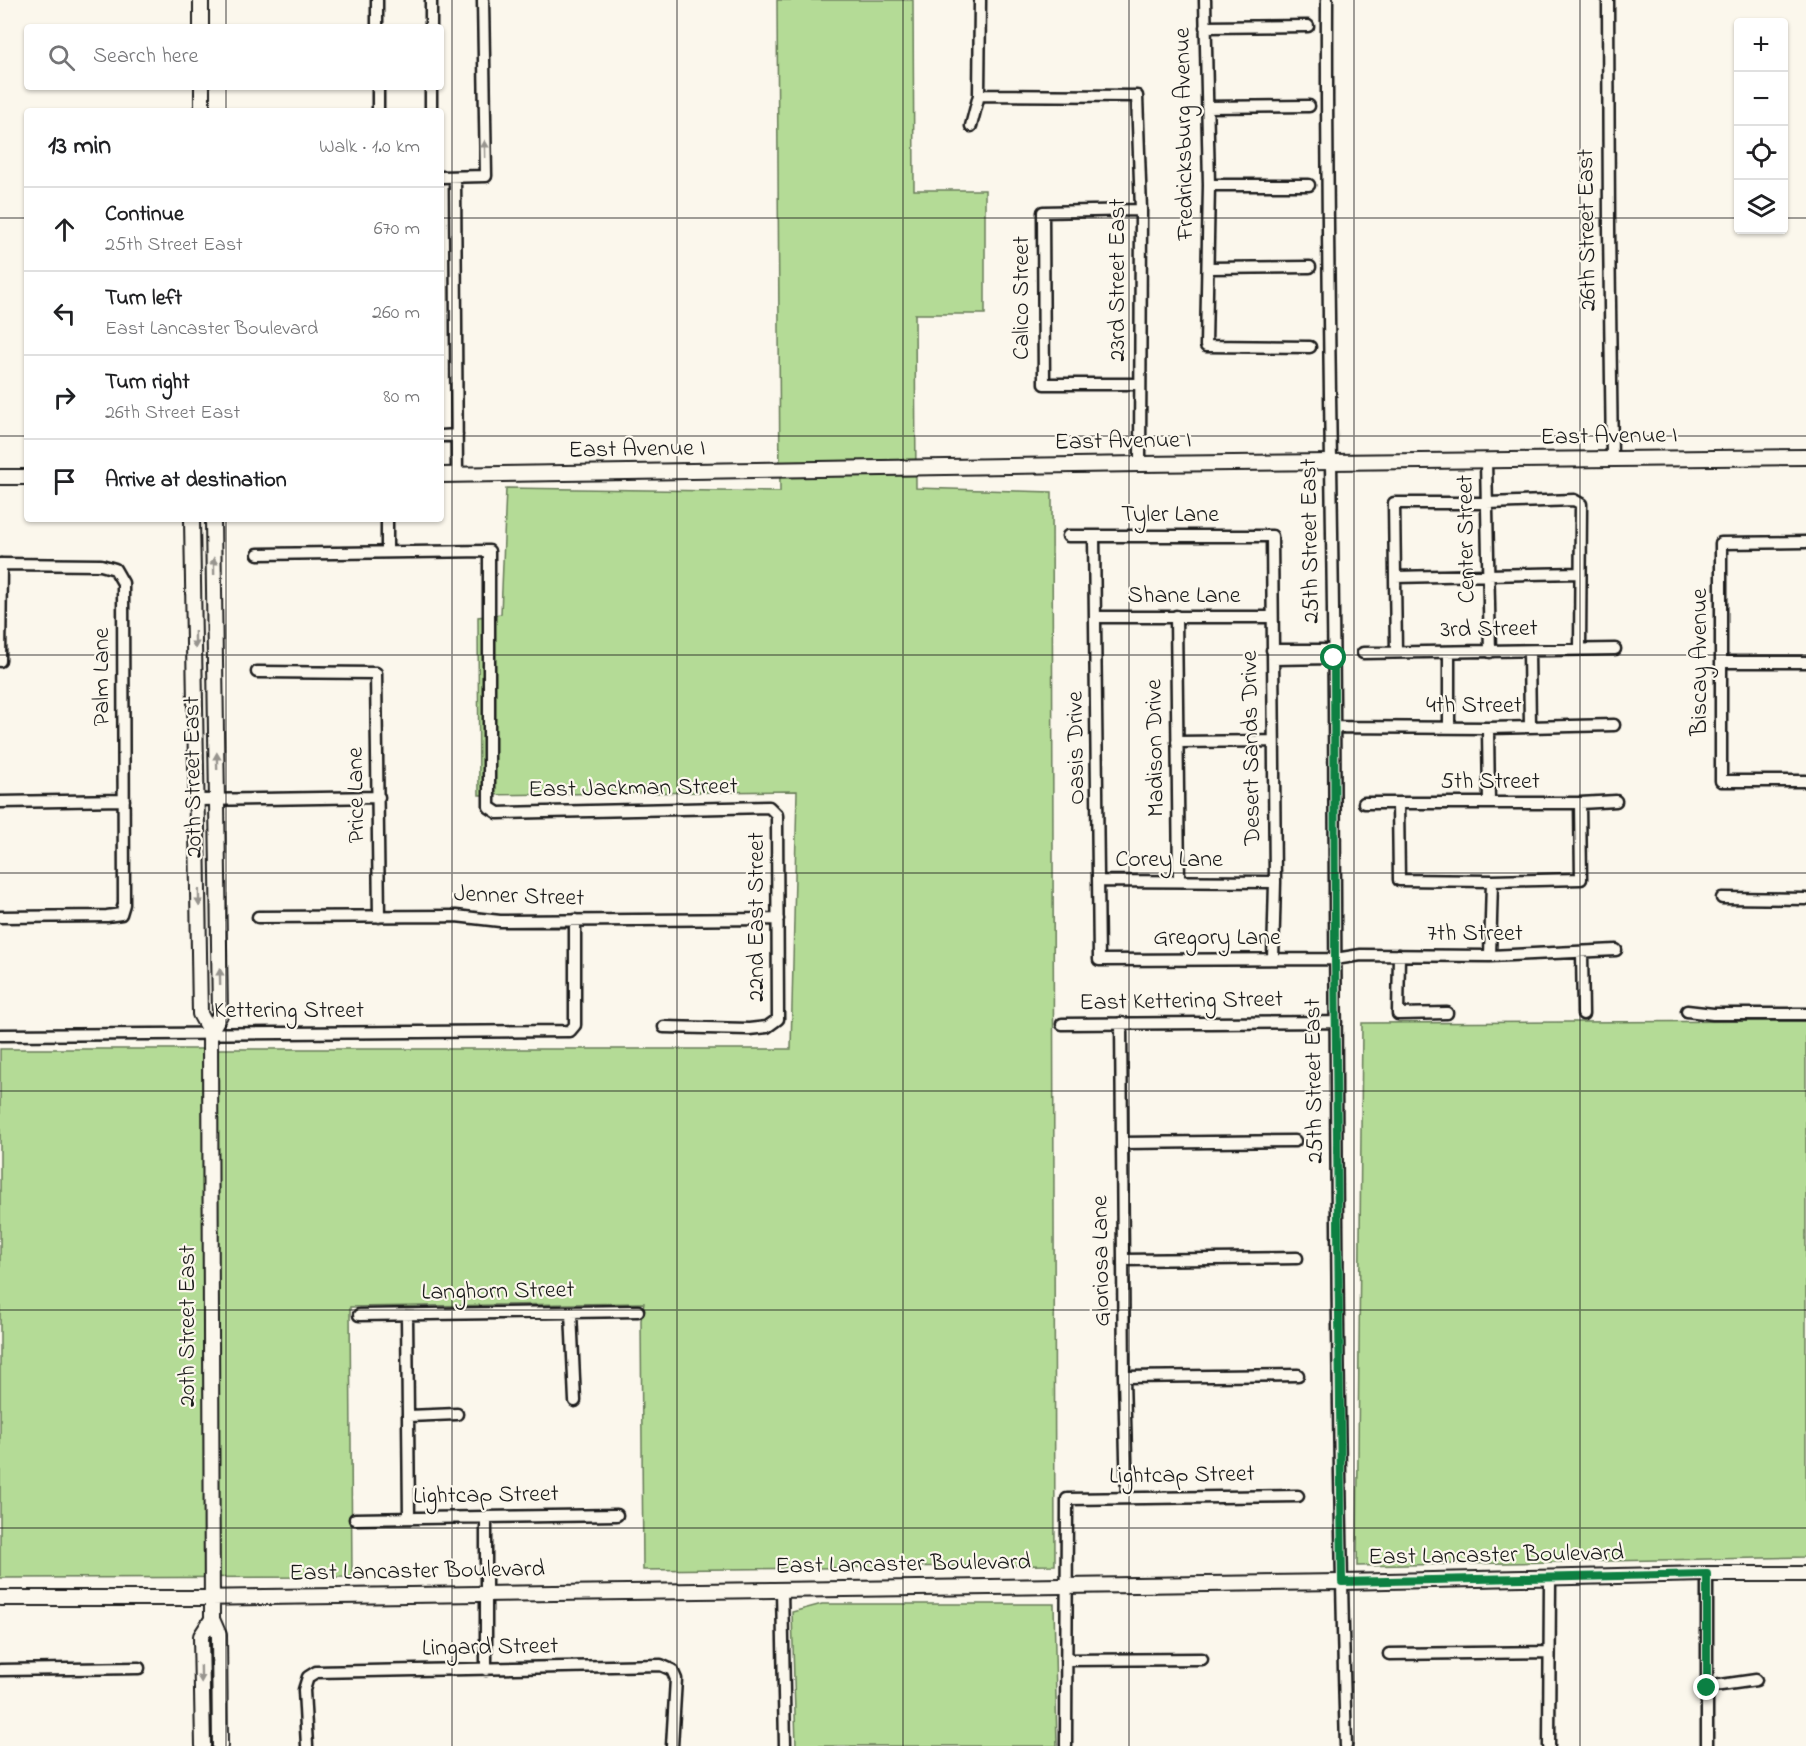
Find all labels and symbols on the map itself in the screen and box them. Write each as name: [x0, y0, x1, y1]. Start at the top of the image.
street label: Fredricksburg Avenue: [1166, 27, 1204, 242]
one-way arrow: [480, 140, 490, 159]
street label: 26th Street East: [1569, 149, 1607, 311]
street label: 23rd Street East: [1101, 198, 1136, 362]
street label: Calico Street: [1005, 236, 1040, 360]
street label: East Avenue I: [1540, 418, 1678, 456]
street label: East Avenue I: [1054, 423, 1192, 461]
street label: East Avenue I: [568, 431, 706, 469]
street label: 25th Street East: [1292, 458, 1330, 624]
street label: Center Street: [1448, 474, 1486, 604]
street label: Tyler Lane: [1121, 498, 1219, 534]
one-way arrow: [209, 556, 219, 575]
street label: Shane Lane: [1128, 579, 1241, 614]
street label: Biscay Avenue: [1683, 588, 1719, 737]
street label: 3rd Street: [1440, 612, 1538, 648]
street label: Palm Lane: [85, 628, 120, 726]
one-way arrow: [190, 631, 199, 650]
route start: [1320, 644, 1346, 670]
street label: Desert Sands Drive: [1233, 650, 1271, 847]
street label: Madison Drive: [1137, 678, 1175, 817]
street label: 4th Street: [1426, 689, 1522, 724]
street label: Oasis Drive: [1059, 691, 1095, 805]
street label: 20th Street East: [175, 696, 213, 858]
street label: Price Lane: [339, 746, 375, 843]
one-way arrow: [212, 751, 221, 770]
street label: 5th Street: [1440, 765, 1540, 800]
street label: East Jackman Street: [528, 770, 738, 808]
street label: 22nd East Street: [740, 832, 775, 1002]
street label: Corey Lane: [1115, 843, 1223, 879]
street label: Jenner Street: [453, 877, 585, 917]
one-way arrow: [194, 889, 203, 908]
street label: 7th Street: [1427, 917, 1523, 952]
street label: Gregory Lane: [1153, 921, 1281, 957]
one-way arrow: [215, 967, 225, 986]
street label: East Kettering Street: [1079, 983, 1283, 1021]
street label: Kettering Street: [214, 994, 364, 1029]
street label: 25th Street East: [1296, 998, 1334, 1164]
street label: Gloriosa Lane: [1083, 1195, 1121, 1327]
street label: 20th Street East: [171, 1245, 206, 1407]
street label: Langhorn Street: [421, 1273, 575, 1311]
street label: Lightcap Street: [1109, 1457, 1255, 1495]
street label: Lightcap Street: [413, 1477, 559, 1515]
street label: East Lancaster Boulevard: [1368, 1536, 1625, 1576]
street label: East Lancaster Boulevard: [775, 1545, 1032, 1585]
street label: East Lancaster Boulevard: [289, 1552, 546, 1592]
street label: Lingard Street: [422, 1629, 558, 1667]
one-way arrow: [197, 1665, 206, 1684]
route end: [1693, 1674, 1719, 1700]

